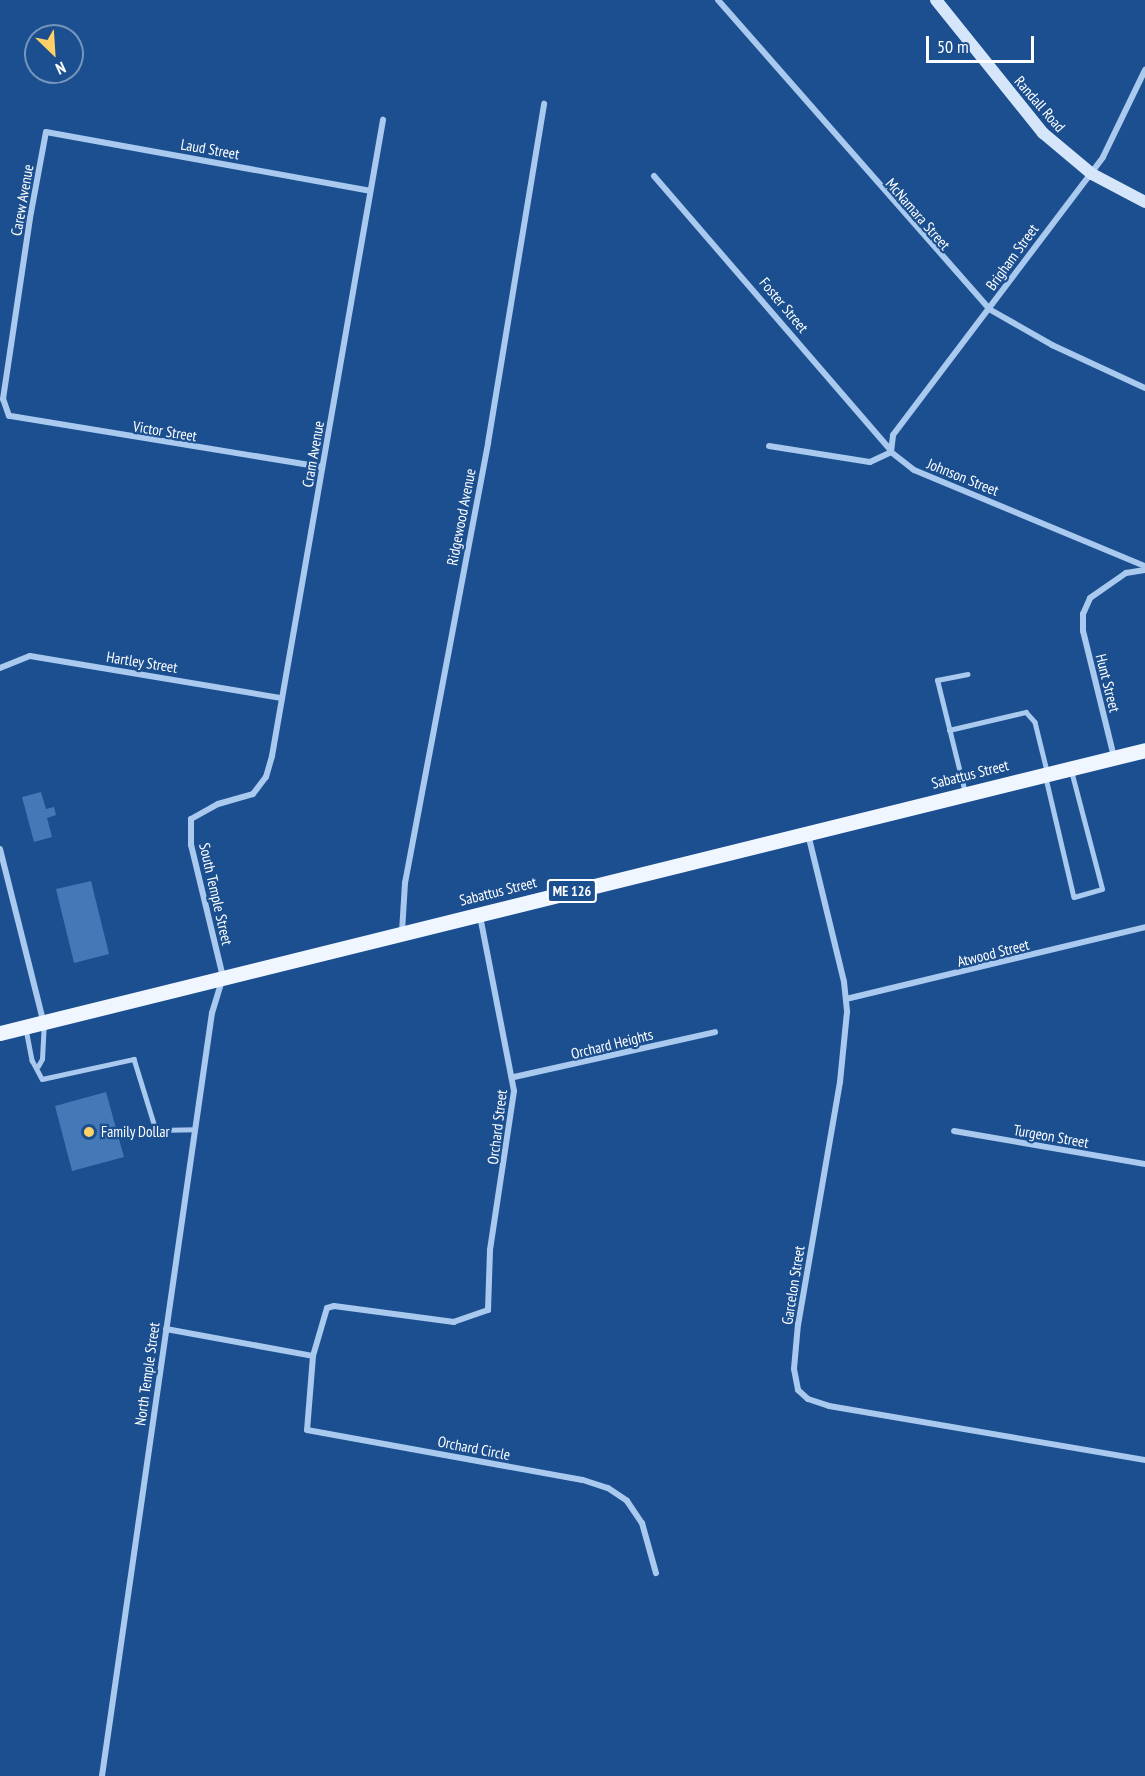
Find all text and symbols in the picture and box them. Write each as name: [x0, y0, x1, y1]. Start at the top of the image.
north arrow: [24, 24, 84, 84]
scale bar: [929, 24, 1037, 62]
text: 50 m: [937, 35, 969, 58]
text: N: [53, 58, 69, 79]
street label: Randall Road: [1011, 72, 1069, 136]
street label: Laud Street: [179, 135, 241, 163]
street label: Carew Avenue: [7, 163, 37, 237]
street label: McNamara Street: [882, 174, 954, 254]
street label: Brigham Street: [982, 220, 1042, 294]
street label: Foster Street: [756, 274, 812, 336]
street label: Victor Street: [132, 417, 198, 445]
street label: Cram Avenue: [298, 419, 328, 489]
street label: Johnson Street: [925, 454, 1001, 500]
street label: Ridgewood Avenue: [443, 467, 479, 567]
street label: Hartley Street: [105, 647, 179, 677]
street label: Hunt Street: [1092, 652, 1124, 714]
street label: Sabattus Street: [930, 756, 1010, 792]
street label: South Temple Street: [195, 841, 237, 947]
street label: Sabattus Street: [458, 873, 538, 909]
road number: ME 126: [546, 880, 598, 902]
street label: Atwood Street: [955, 935, 1031, 971]
street label: Orchard Heights: [569, 1025, 655, 1063]
street label: Orchard Street: [483, 1089, 511, 1165]
street label: Turgeon Street: [1012, 1121, 1090, 1151]
place label: Family Dollar: [101, 1123, 170, 1141]
marker: Family Dollar: [82, 1125, 96, 1139]
street label: Garcelon Street: [778, 1244, 808, 1326]
street label: North Temple Street: [131, 1321, 163, 1427]
street label: Orchard Circle: [436, 1432, 512, 1464]

